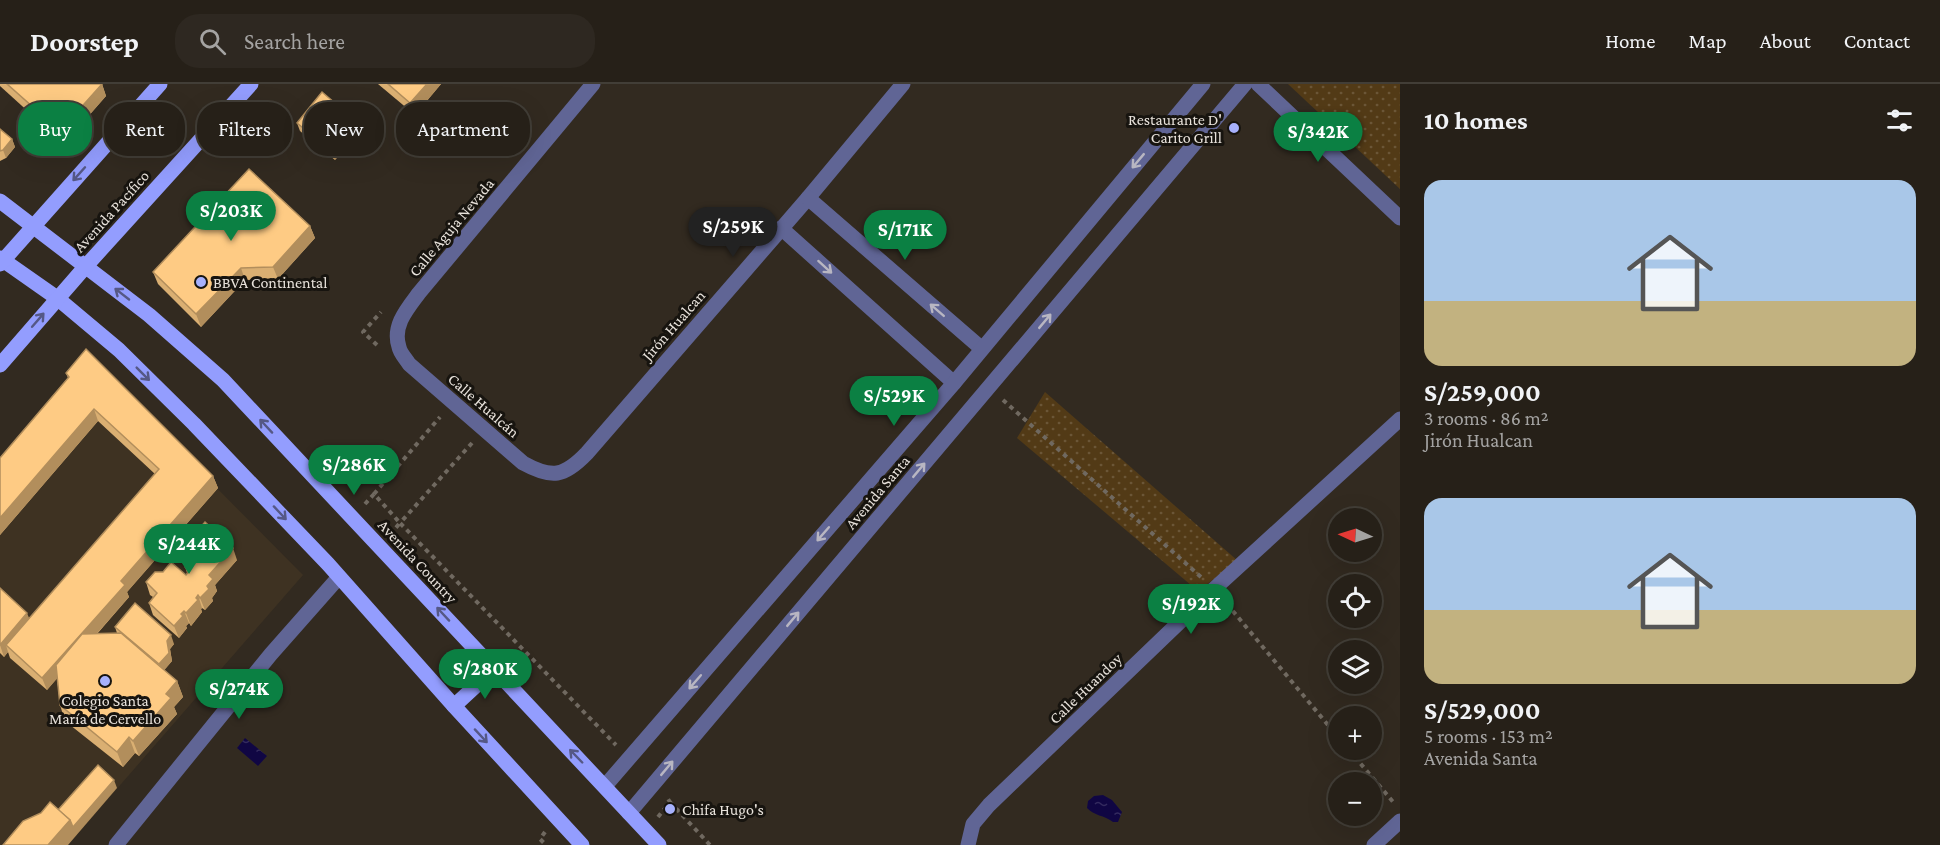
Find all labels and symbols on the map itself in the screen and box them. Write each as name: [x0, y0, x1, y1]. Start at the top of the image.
place label: Restaurante D' Carito Grill: [1128, 111, 1222, 146]
pin: S/342K: [1269, 112, 1367, 163]
marker: Restaurante D' Carito Grill: [1227, 121, 1241, 135]
one-way arrow: [1132, 153, 1145, 169]
one-way arrow: [72, 166, 86, 181]
street label: Avenida Pacífico: [70, 167, 152, 256]
street label: Calle Aguja Nevada: [405, 174, 498, 280]
pin: S/203K: [182, 191, 280, 242]
pin: S/259K: [684, 207, 782, 258]
pin: S/171K: [856, 210, 954, 261]
one-way arrow: [817, 260, 832, 274]
place label: BBVA Continental: [213, 274, 327, 291]
marker: BBVA Continental: [194, 275, 208, 289]
street label: Jirón Hualcan: [637, 287, 709, 366]
one-way arrow: [115, 288, 131, 301]
one-way arrow: [930, 303, 945, 317]
one-way arrow: [31, 313, 45, 328]
one-way arrow: [1038, 314, 1052, 329]
one-way arrow: [136, 367, 151, 381]
street label: Calle Hualcán: [445, 370, 523, 441]
pin: S/529K: [845, 376, 943, 427]
one-way arrow: [259, 419, 273, 434]
pin: S/286K: [305, 445, 403, 496]
street label: Avenida Santa: [842, 452, 913, 533]
one-way arrow: [912, 463, 926, 478]
one-way arrow: [273, 506, 287, 521]
north arrow: [1328, 508, 1382, 562]
street label: Avenida Country: [374, 516, 461, 608]
pin: S/244K: [140, 524, 238, 575]
one-way arrow: [816, 526, 829, 542]
pin: S/192K: [1142, 584, 1240, 635]
one-way arrow: [436, 606, 450, 621]
one-way arrow: [786, 612, 800, 627]
pin: S/280K: [436, 649, 534, 700]
street label: Calle Huandoy: [1046, 649, 1126, 728]
pin: S/274K: [190, 669, 288, 720]
marker: Colegio Santa María de Cervello: [98, 674, 112, 688]
one-way arrow: [688, 674, 702, 689]
place label: Colegio Santa María de Cervello: [49, 692, 161, 727]
one-way arrow: [474, 728, 488, 743]
one-way arrow: [569, 748, 584, 763]
one-way arrow: [660, 761, 674, 776]
place label: Chifa Hugo's: [682, 801, 764, 819]
marker: Chifa Hugo's: [663, 802, 677, 816]

